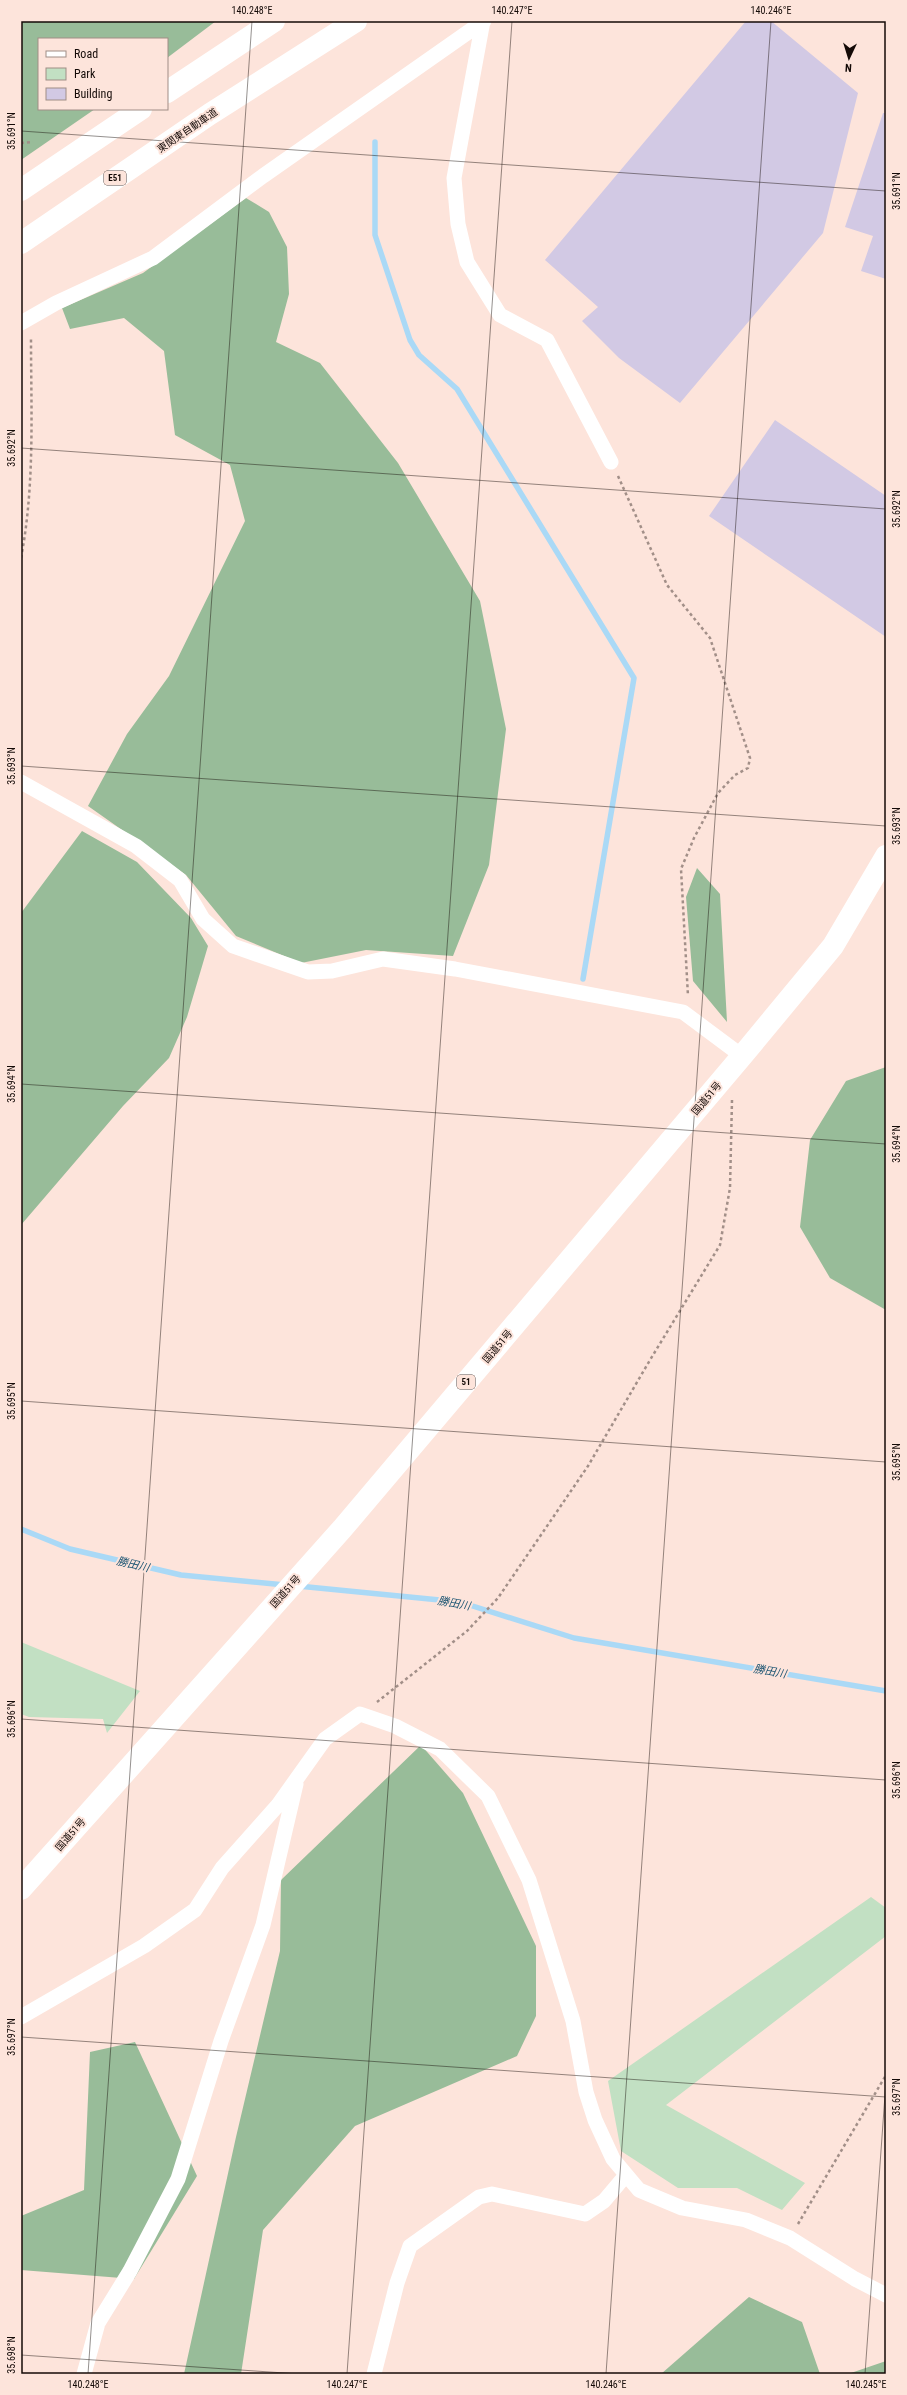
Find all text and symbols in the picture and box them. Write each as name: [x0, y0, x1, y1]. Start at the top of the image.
text: 140.248°E: [232, 5, 273, 16]
text: 140.247°E: [492, 5, 533, 16]
text: 140.246°E: [751, 5, 792, 16]
legend: [38, 38, 168, 110]
north arrow: [829, 38, 869, 78]
text: Road: [74, 47, 98, 61]
text: N: [844, 61, 852, 74]
text: Park: [74, 67, 96, 81]
text: Building: [74, 87, 112, 101]
street label: 東関東自動車道: [155, 106, 219, 155]
text: 35.691°N: [6, 112, 17, 150]
road number: E51: [104, 171, 126, 185]
text: 35.691°N: [891, 172, 902, 210]
text: 35.692°N: [6, 429, 17, 467]
text: 35.692°N: [891, 490, 902, 528]
text: 35.693°N: [6, 747, 17, 785]
text: 35.693°N: [891, 807, 902, 845]
text: 35.694°N: [6, 1065, 17, 1103]
street label: 国道51号: [689, 1080, 723, 1117]
text: 35.694°N: [891, 1125, 902, 1163]
street label: 国道51号: [480, 1328, 514, 1365]
road number: 51: [457, 1375, 475, 1389]
text: 35.695°N: [6, 1382, 17, 1420]
text: 35.695°N: [891, 1443, 902, 1481]
water label: 勝田川: [115, 1554, 151, 1575]
street label: 国道51号: [268, 1573, 303, 1610]
water label: 勝田川: [437, 1594, 472, 1613]
water label: 勝田川: [753, 1662, 788, 1681]
text: 35.696°N: [6, 1700, 17, 1738]
text: 35.696°N: [891, 1761, 902, 1799]
street label: 国道51号: [53, 1816, 88, 1853]
text: 35.697°N: [6, 2018, 17, 2056]
text: 35.697°N: [891, 2078, 902, 2116]
text: 35.698°N: [6, 2336, 17, 2374]
text: 140.248°E: [68, 2379, 109, 2390]
text: 140.247°E: [327, 2379, 368, 2390]
text: 140.246°E: [586, 2379, 627, 2390]
text: 140.245°E: [846, 2379, 887, 2390]

